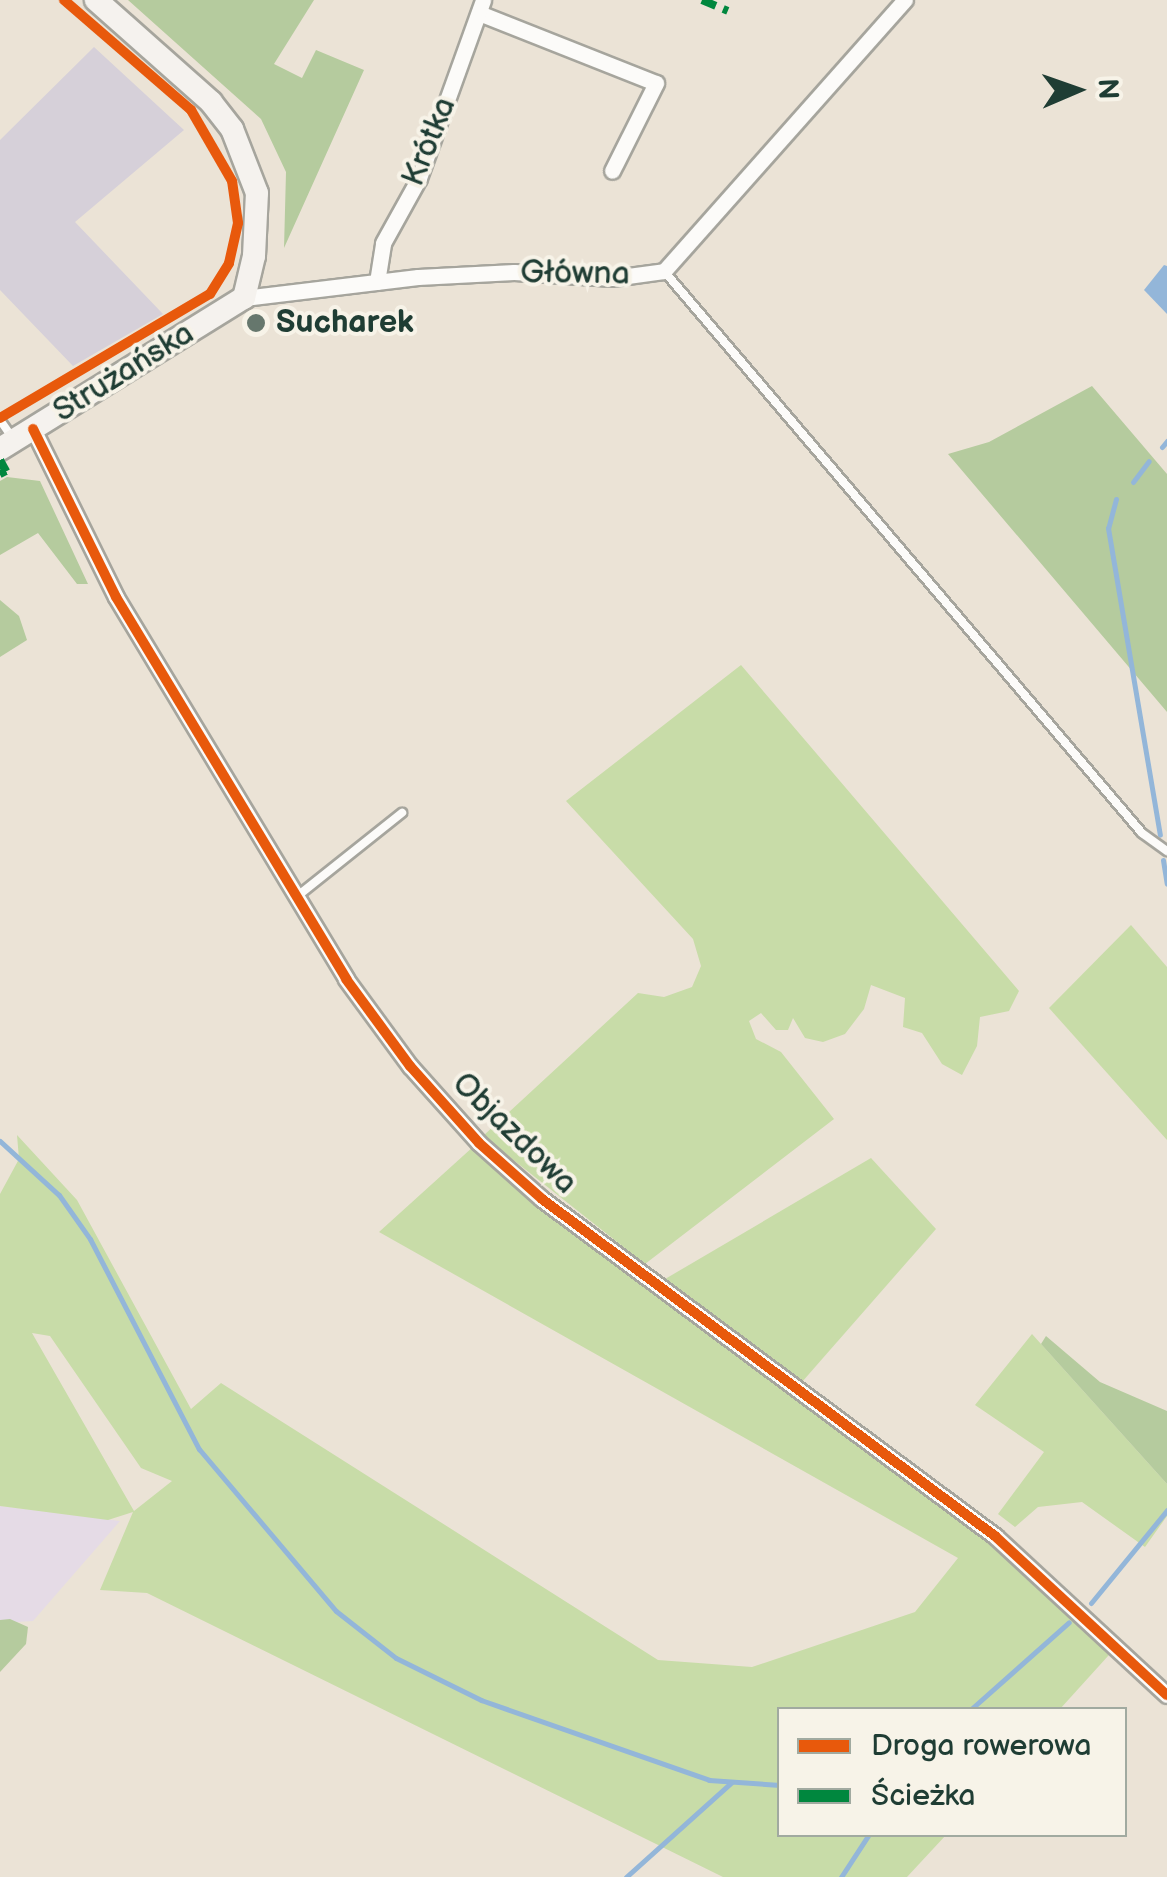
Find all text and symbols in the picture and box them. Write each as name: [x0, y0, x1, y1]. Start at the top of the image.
north arrow: [1027, 40, 1127, 140]
text: N: [1091, 78, 1124, 100]
street label: Krótka: [395, 92, 465, 192]
street label: Główna: [520, 254, 630, 294]
place label: Sucharek: [276, 304, 414, 342]
marker: Sucharek: [245, 312, 267, 334]
street label: Strużańska: [47, 315, 201, 431]
street label: Objazdowa: [444, 1065, 584, 1203]
legend: [777, 1707, 1127, 1837]
text: Droga rowerowa: [871, 1728, 1091, 1764]
text: Ścieżka: [871, 1778, 976, 1814]

